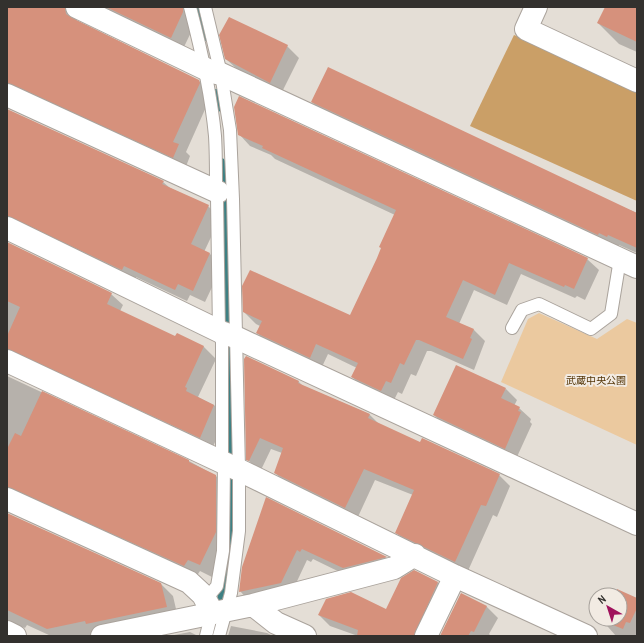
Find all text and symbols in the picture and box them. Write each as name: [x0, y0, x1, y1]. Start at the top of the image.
park label: 武蔵中央公園: [566, 374, 626, 387]
north arrow: [588, 587, 628, 627]
text: N: [595, 592, 609, 607]

